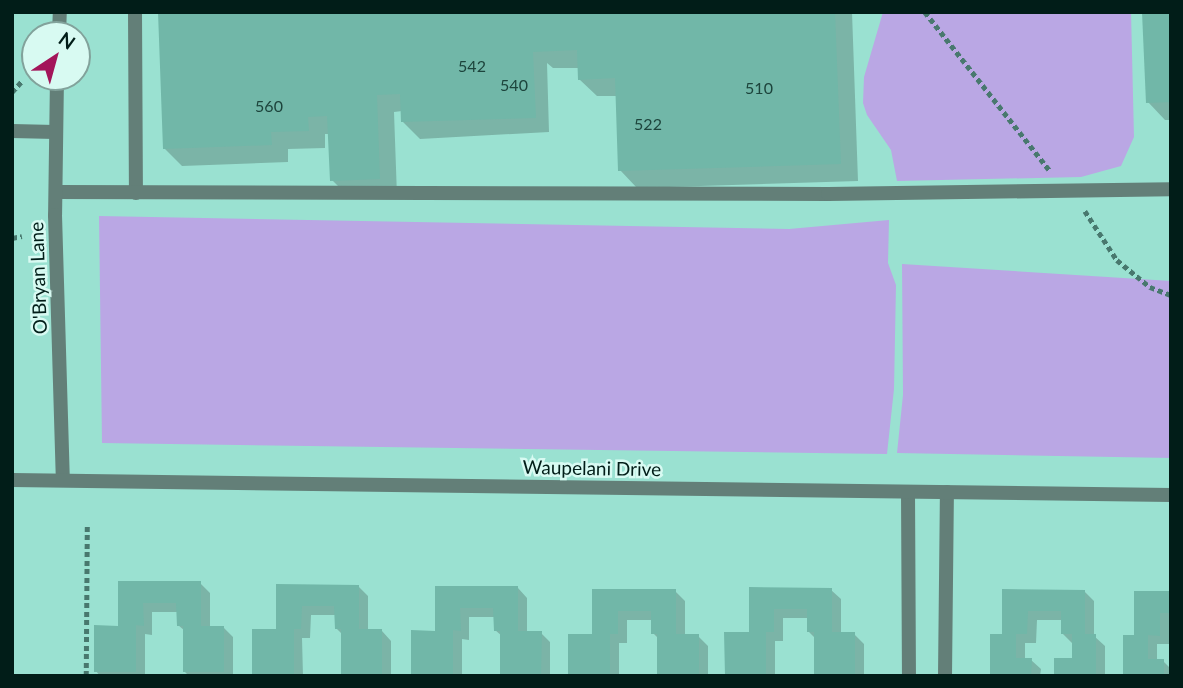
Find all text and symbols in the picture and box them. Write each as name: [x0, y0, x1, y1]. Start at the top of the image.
north arrow: [21, 21, 91, 91]
text: N: [55, 27, 80, 54]
house number: 542: [458, 56, 486, 76]
house number: 540: [500, 75, 528, 95]
house number: 510: [745, 78, 773, 98]
house number: 560: [255, 96, 283, 116]
house number: 522: [634, 114, 662, 134]
street label: O'Bryan Lane: [25, 221, 51, 335]
street label: Waupelani Drive: [523, 455, 661, 481]

